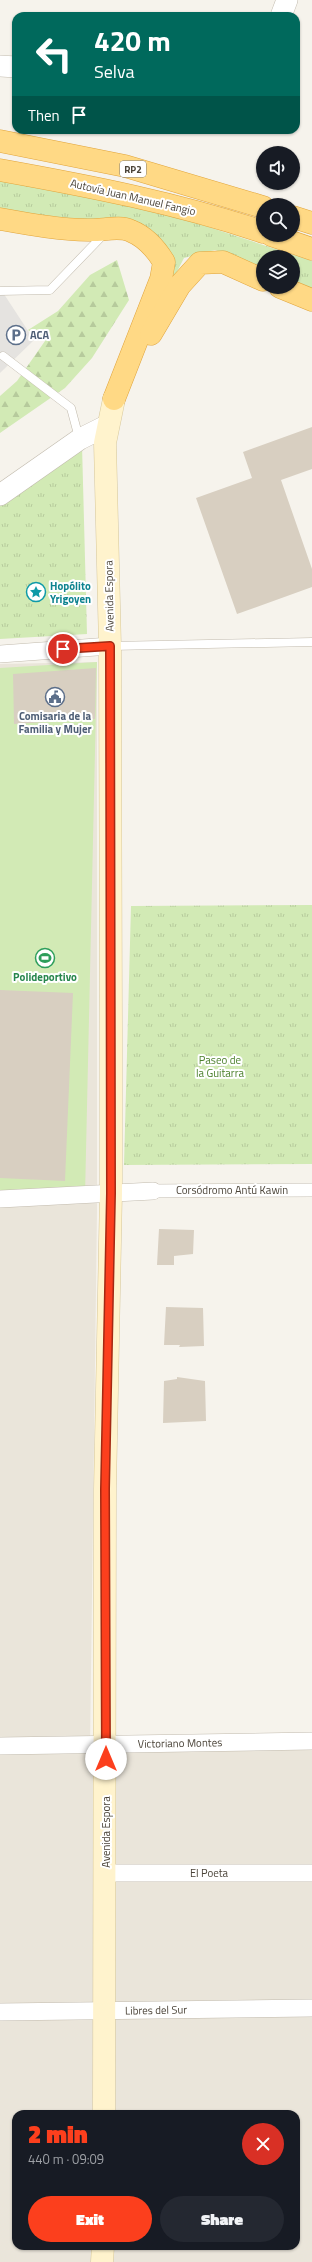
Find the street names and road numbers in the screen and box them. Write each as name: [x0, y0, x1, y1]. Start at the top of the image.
road number: RP2: [120, 161, 146, 177]
street label: Autovía Juan Manuel Fangio: [69, 175, 197, 219]
street label: Avenida Espora: [100, 560, 118, 632]
street label: Corsódromo Antú Kawin: [176, 1182, 288, 1198]
street label: Victoriano Montes: [138, 1734, 222, 1752]
street label: Avenida Espora: [98, 1796, 114, 1868]
street label: El Poeta: [190, 1865, 229, 1881]
street label: Libres del Sur: [125, 2001, 187, 2019]

